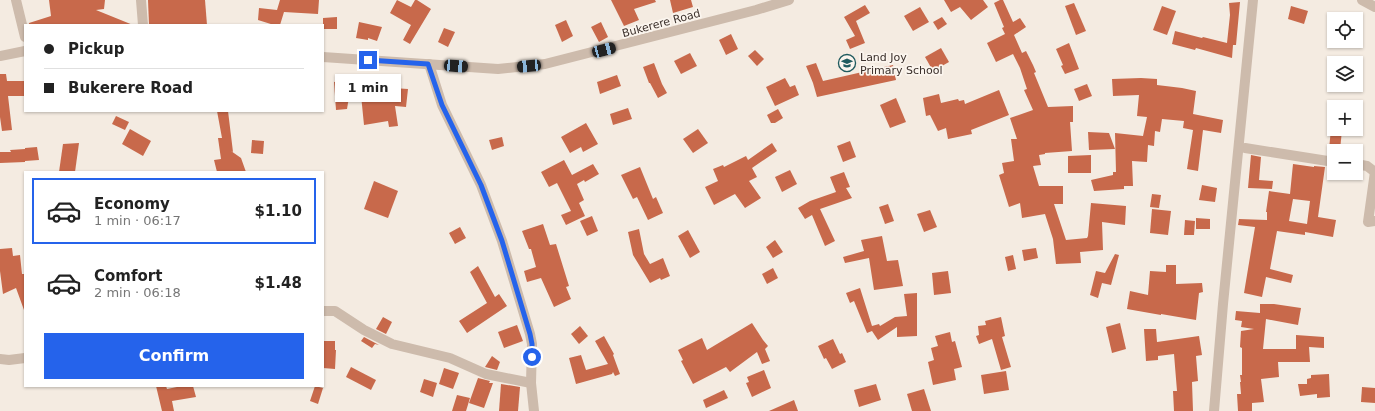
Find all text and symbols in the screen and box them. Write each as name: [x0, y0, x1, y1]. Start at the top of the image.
street label: Bukerere Road: [621, 7, 702, 40]
map controls: [1327, 12, 1363, 180]
button: locate: [1327, 12, 1363, 48]
text: Pickup: [68, 40, 124, 58]
car: [591, 41, 617, 59]
route end: [359, 51, 377, 69]
place label: Land Joy Primary School: [860, 51, 943, 77]
school or university icon: Land Joy Primary School: [837, 53, 857, 73]
button: layers: [1327, 56, 1363, 92]
car: [444, 59, 468, 73]
car: [517, 59, 541, 73]
callout: 1 min: [335, 74, 401, 102]
text: Bukerere Road: [68, 79, 193, 97]
text: 1 min: [348, 80, 388, 95]
button: +: [1327, 100, 1363, 136]
button: −: [1327, 144, 1363, 180]
icon: car: [46, 193, 82, 229]
text: Economy: [94, 195, 170, 213]
text: $1.10: [255, 202, 302, 220]
text: 1 min · 06:17: [94, 213, 181, 228]
icon: car: [46, 265, 82, 301]
text: Comfort: [94, 267, 162, 285]
text: $1.48: [255, 274, 302, 292]
text: 2 min · 06:18: [94, 285, 181, 300]
button: Confirm: [44, 333, 304, 379]
route start: [523, 348, 541, 366]

